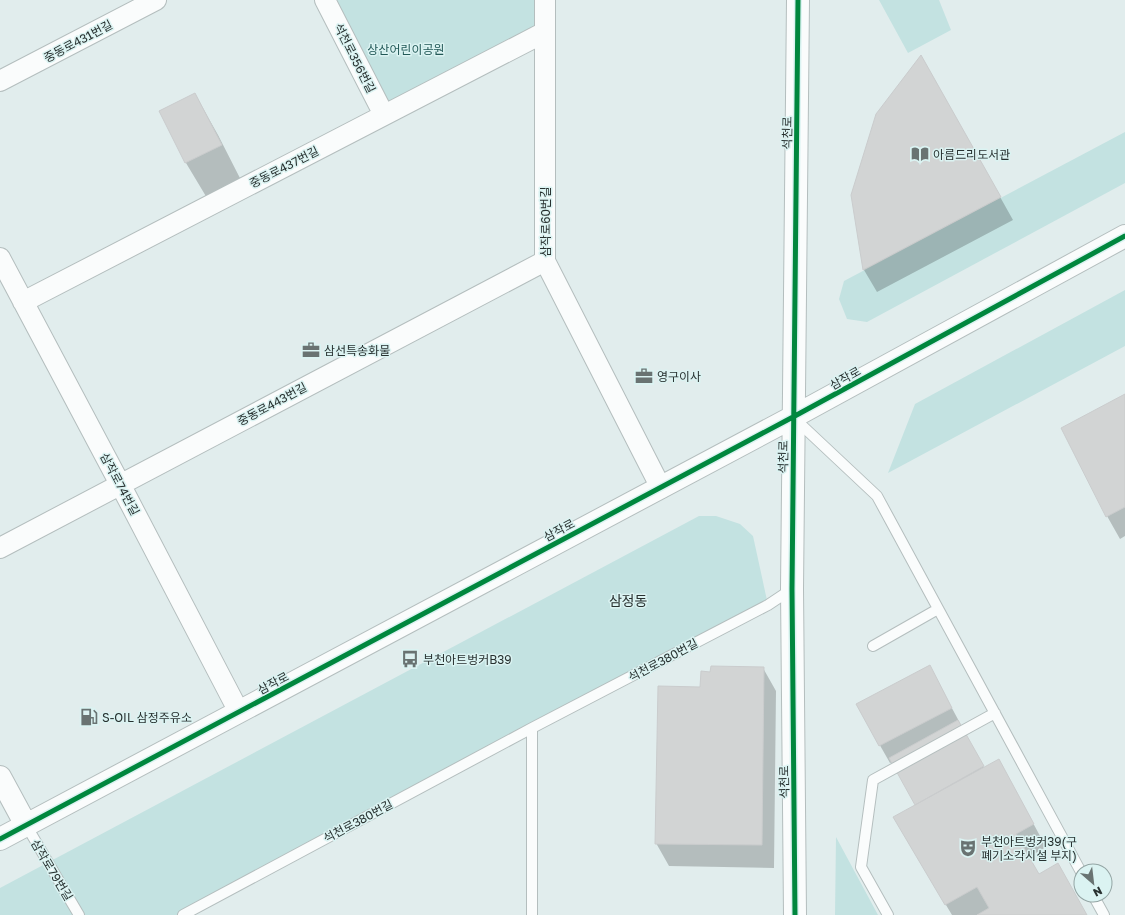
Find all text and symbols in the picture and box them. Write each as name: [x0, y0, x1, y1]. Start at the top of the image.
street label: 중동로431번길: [41, 17, 115, 65]
street label: 석천로356번길: [331, 21, 379, 95]
park label: 상산어린이공원: [367, 42, 445, 57]
street label: 석천로: [779, 116, 795, 150]
street label: 중동로437번길: [247, 143, 321, 191]
library icon: 아름드리도서관: [910, 144, 930, 164]
place label: 아름드리도서관: [933, 147, 1010, 162]
street label: 삼작로60번길: [538, 187, 553, 257]
office icon: 삼선특송화물: [301, 340, 321, 360]
place label: 삼선특송화물: [324, 343, 390, 358]
street label: 삼작로: [827, 363, 863, 393]
office icon: 영구이사: [634, 366, 654, 386]
place label: 영구이사: [657, 369, 701, 384]
street label: 중동로443번길: [235, 379, 309, 429]
street label: 석천로: [775, 440, 791, 474]
street label: 삼작로74번길: [97, 450, 143, 518]
street label: 삼작로: [541, 516, 577, 544]
district label: 삼정동: [609, 592, 647, 609]
street label: 석천로380번길: [625, 635, 701, 685]
bus stop icon: 부천아트벙커B39: [400, 649, 420, 669]
place label: 부천아트벙커B39: [423, 652, 512, 667]
street label: 삼작로: [255, 669, 291, 697]
fuel station icon: S-OIL 삼정주유소: [79, 707, 99, 727]
place label: S-OIL 삼정주유소: [102, 710, 192, 725]
street label: 석천로: [776, 765, 792, 799]
street label: 석천로380번길: [320, 796, 396, 846]
place label: 부천아트벙커39(구 폐기소각시설 부지): [981, 834, 1077, 863]
street label: 삼작로79번길: [28, 837, 76, 903]
theatre icon: 부천아트벙커39(구 폐기소각시설 부지): [958, 838, 978, 858]
north arrow: [1073, 863, 1113, 903]
text: N: [1091, 885, 1105, 900]

